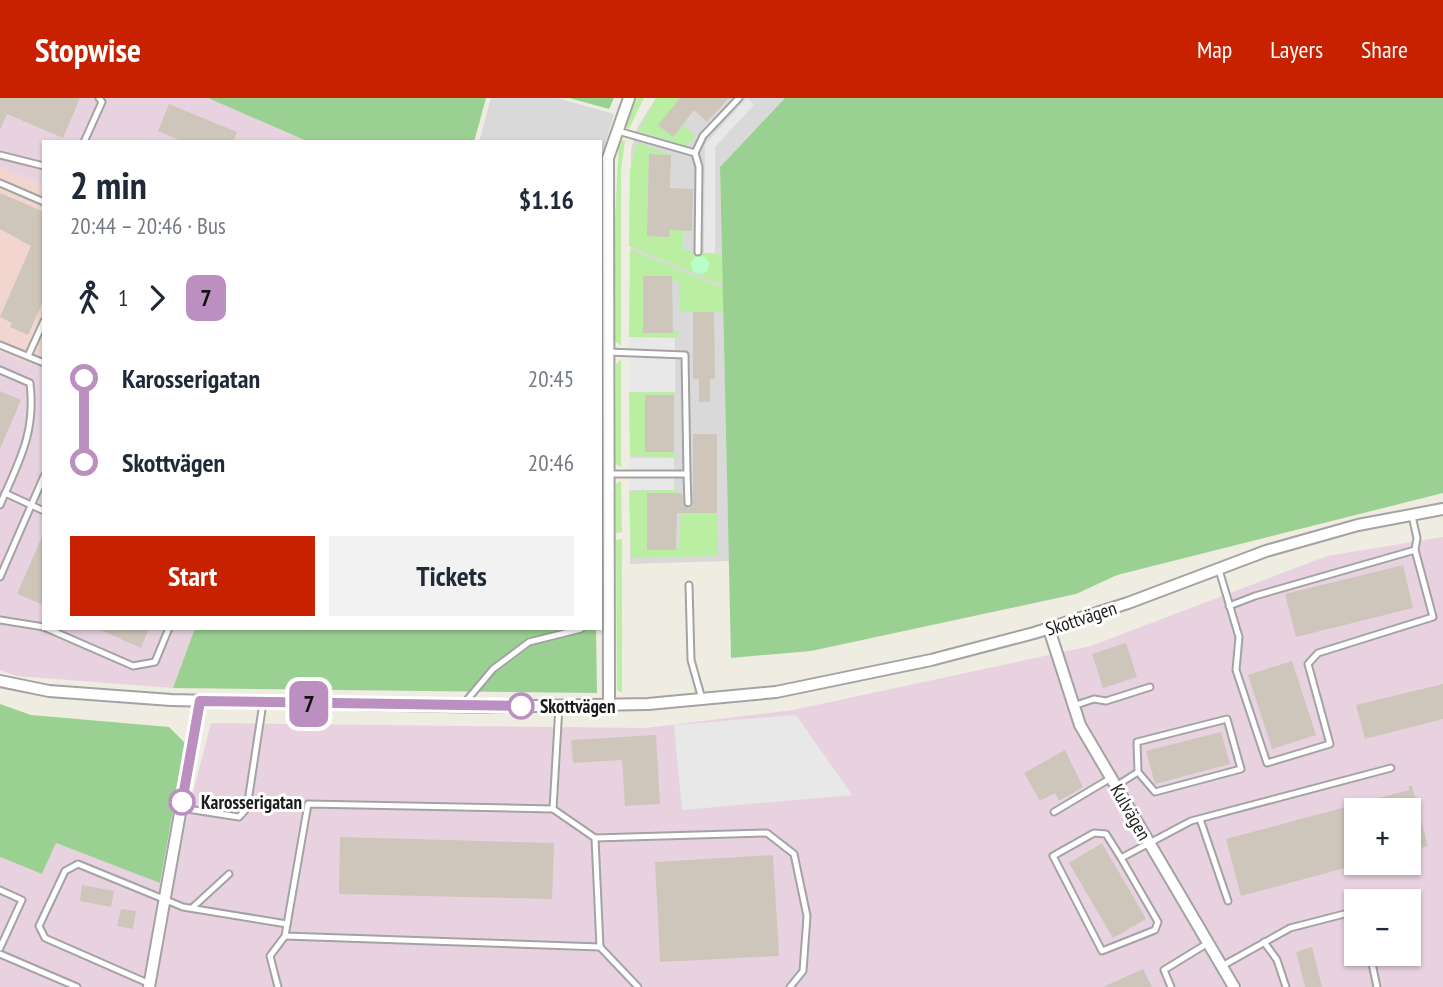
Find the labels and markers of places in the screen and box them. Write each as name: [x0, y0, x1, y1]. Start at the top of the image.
marker: Skottvägen: [508, 693, 534, 719]
place label: Skottvägen: [540, 694, 616, 718]
marker: Karosserigatan: [169, 789, 195, 815]
place label: Karosserigatan: [201, 790, 302, 814]

